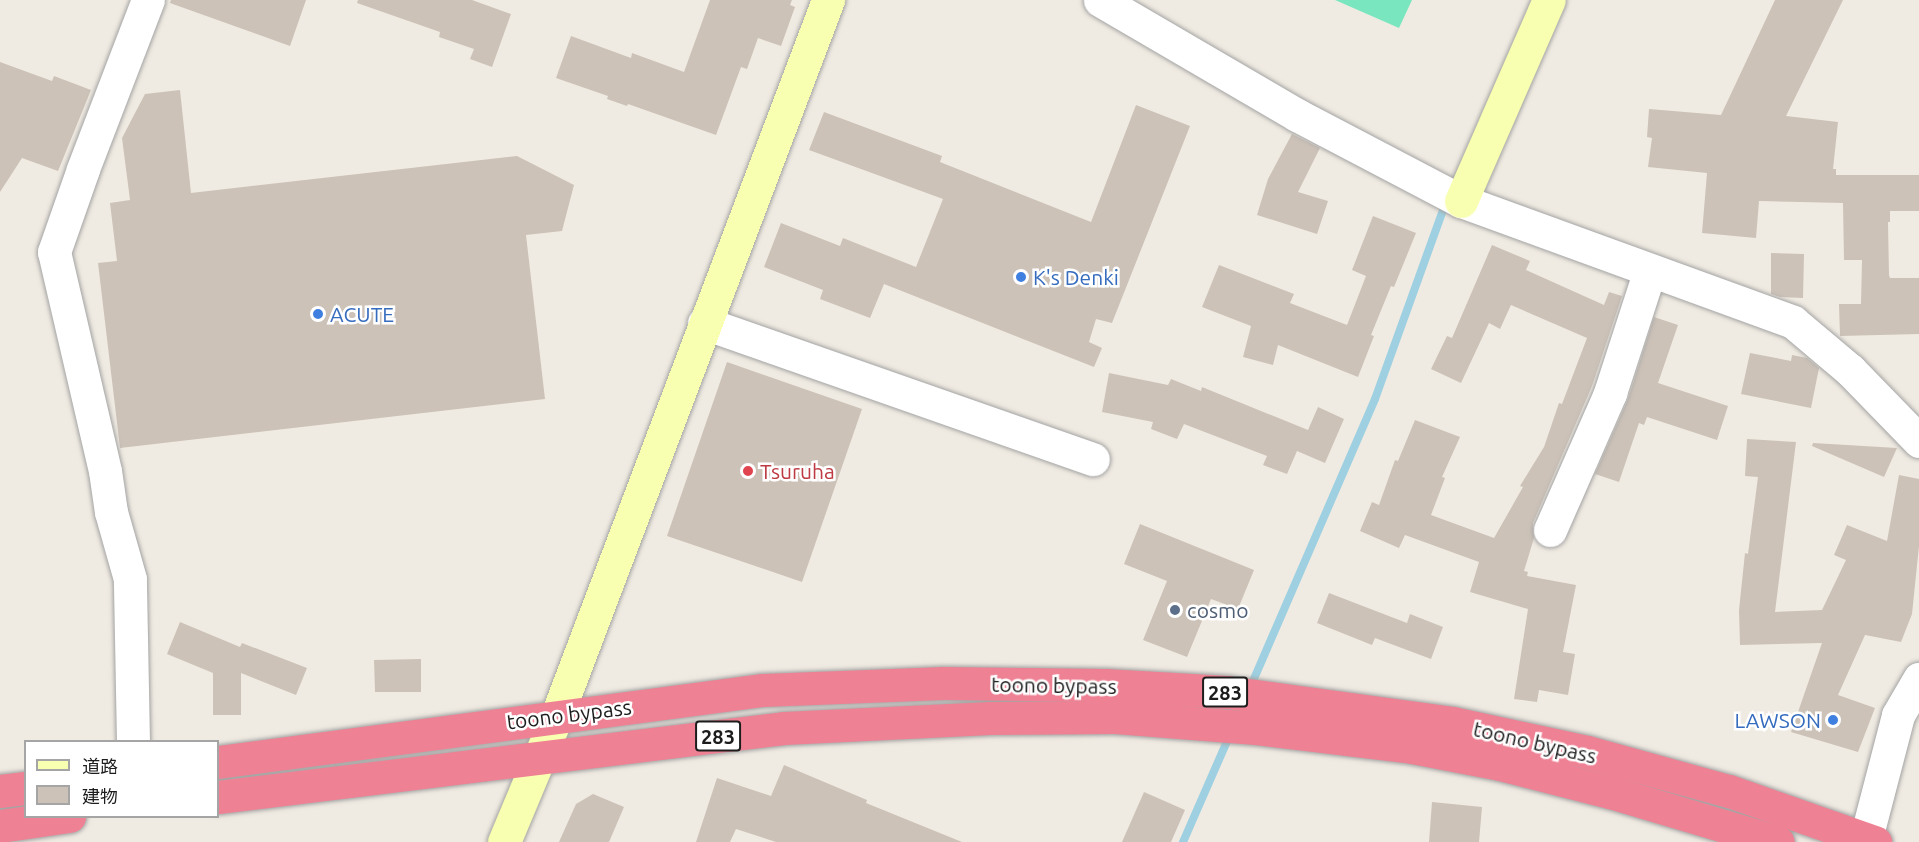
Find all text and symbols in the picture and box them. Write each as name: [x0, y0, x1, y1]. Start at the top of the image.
place label: K's Denki: [1033, 264, 1119, 290]
marker: K's Denki: [1014, 270, 1028, 284]
place label: ACUTE: [330, 301, 394, 327]
marker: ACUTE: [311, 307, 325, 321]
place label: Tsuruha: [760, 458, 835, 484]
marker: Tsuruha: [741, 464, 755, 478]
place label: cosmo: [1187, 597, 1249, 623]
marker: cosmo: [1168, 603, 1182, 617]
street label: toono bypass: [991, 671, 1117, 699]
road number: 283: [1201, 675, 1249, 709]
street label: toono bypass: [505, 694, 633, 734]
place label: LAWSON: [1735, 707, 1821, 733]
marker: LAWSON: [1826, 713, 1840, 727]
street label: toono bypass: [1471, 716, 1599, 768]
road number: 283: [694, 719, 742, 753]
legend: [24, 740, 219, 818]
text: 道路: [82, 756, 118, 776]
text: 建物: [82, 786, 118, 806]

